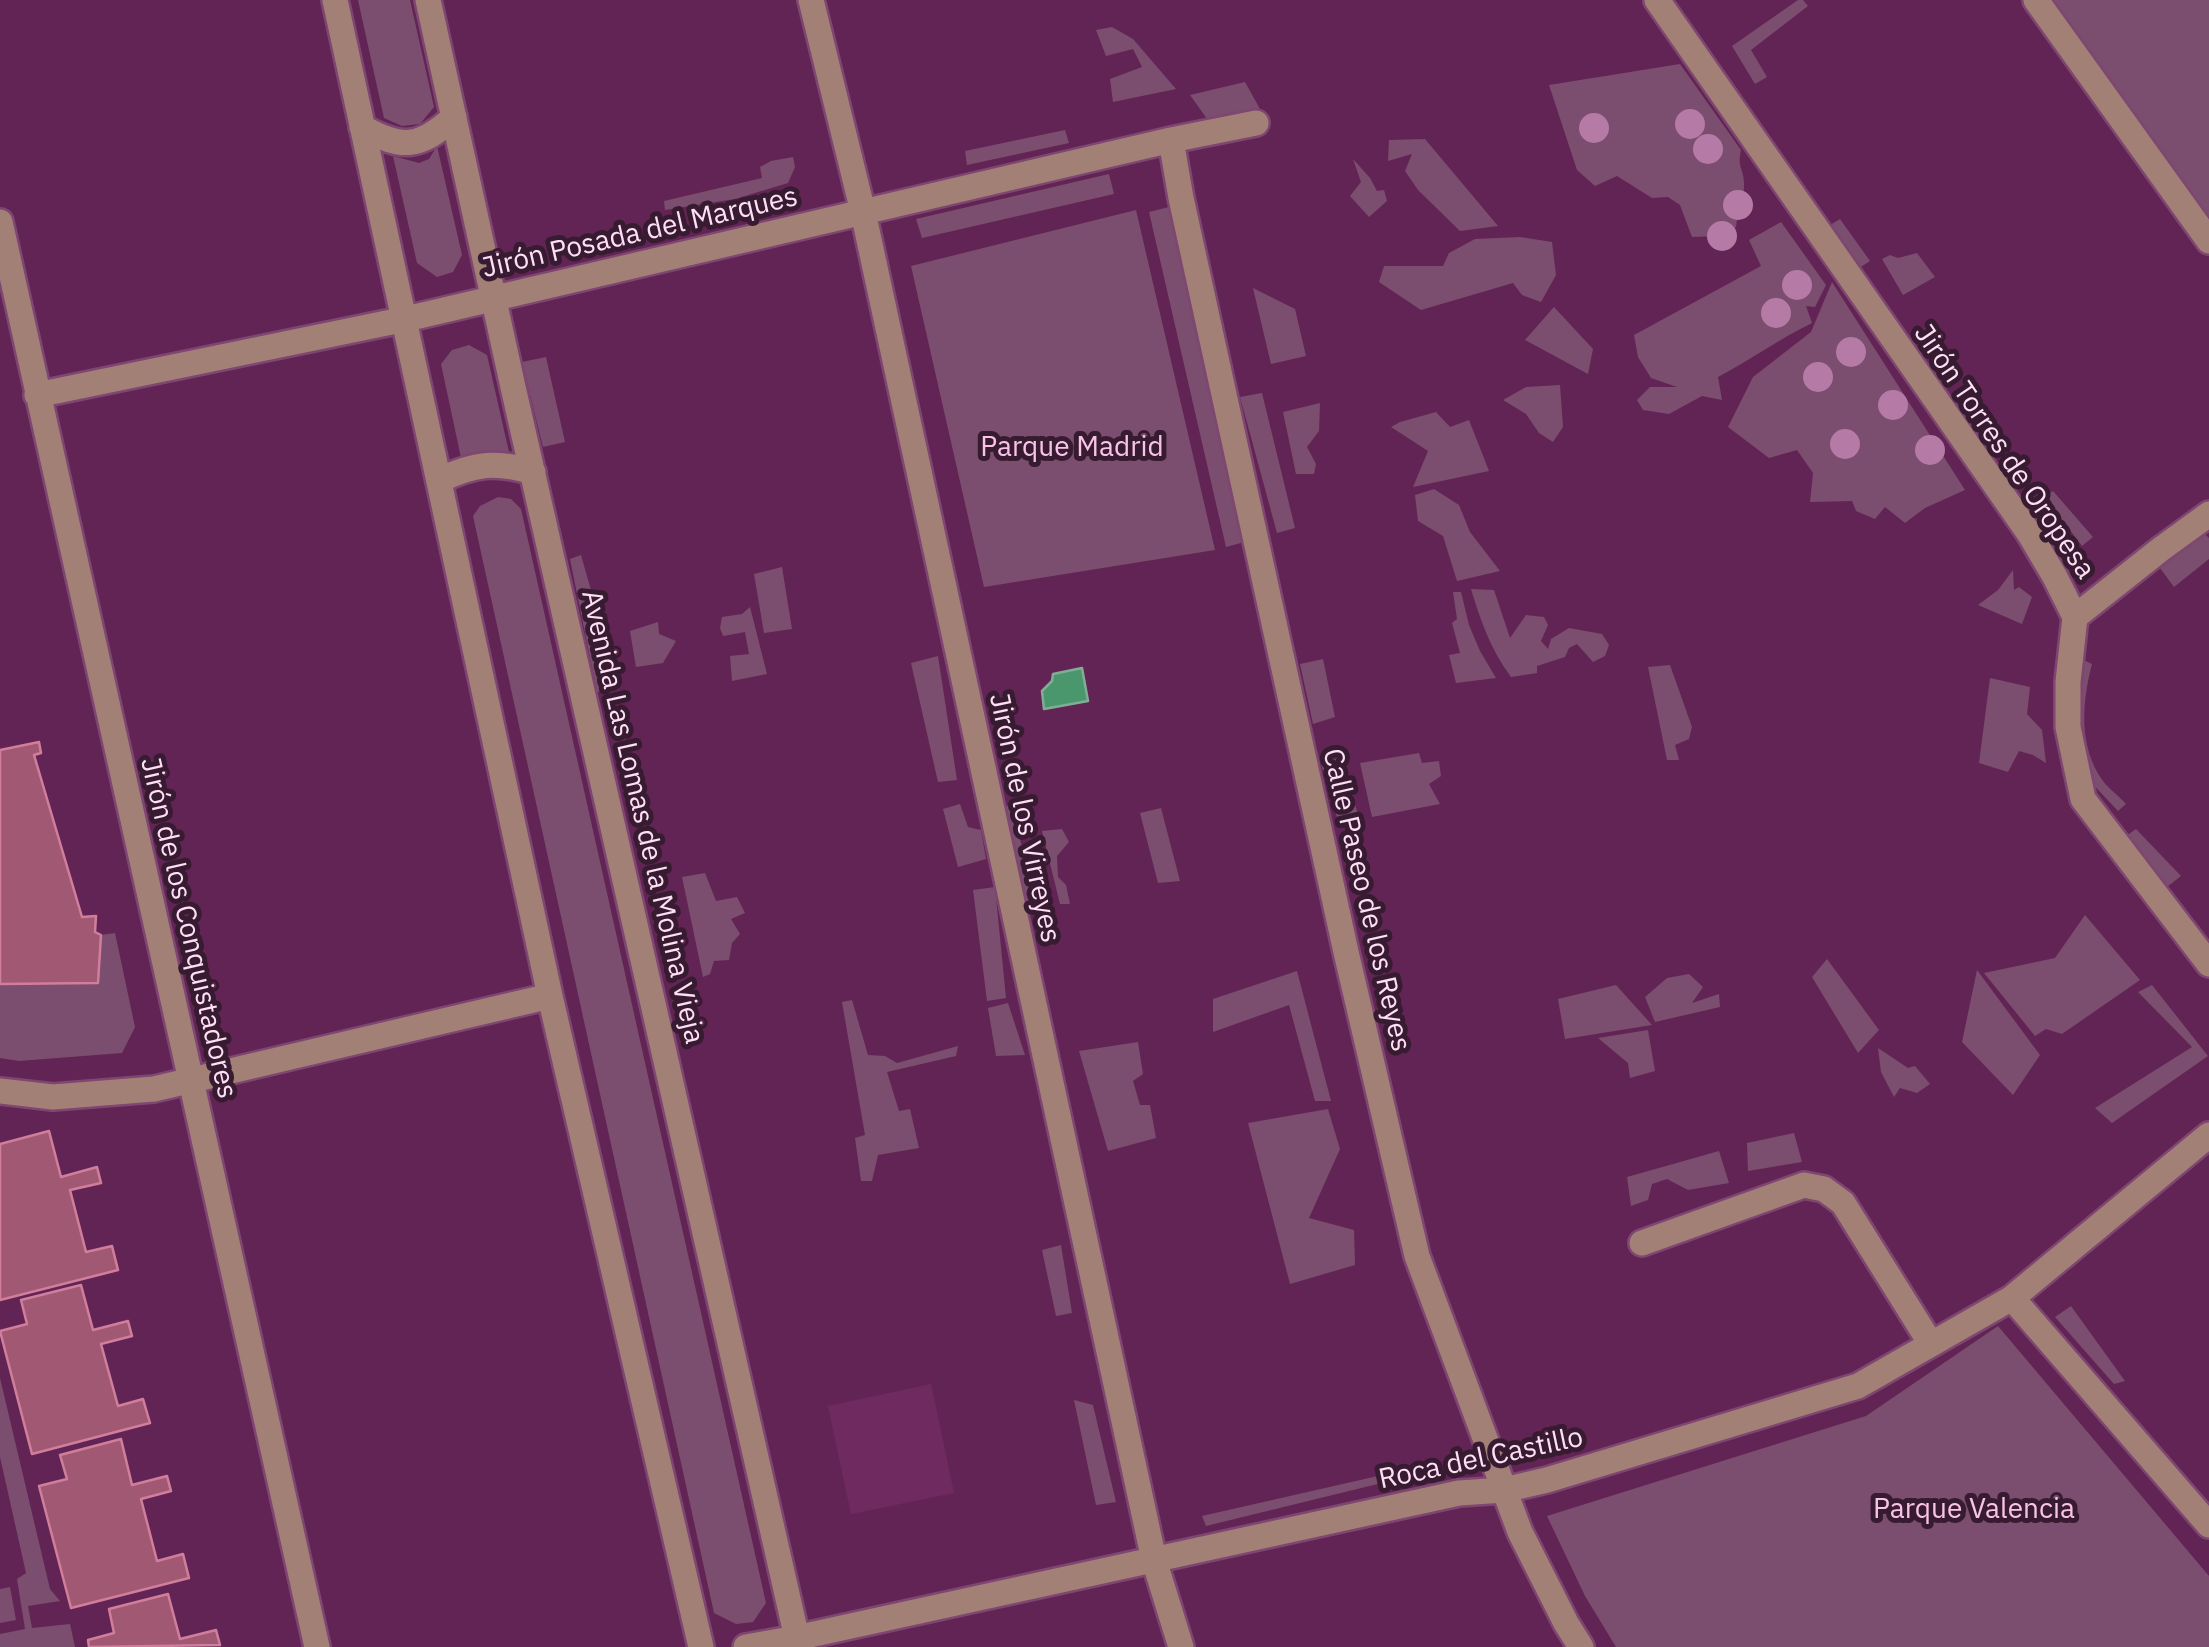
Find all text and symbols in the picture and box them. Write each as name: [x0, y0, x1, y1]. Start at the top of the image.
street label: Jirón Posada del Marques: [479, 180, 801, 286]
street label: Jirón Torres de Oropesa: [1906, 318, 2102, 586]
park label: Parque Madrid: [980, 431, 1164, 465]
street label: Avenida Las Lomas de la Molina Vieja: [573, 587, 711, 1047]
street label: Jirón de los Virreyes: [981, 690, 1067, 946]
street label: Calle Paseo de los Reyes: [1315, 745, 1417, 1055]
street label: Jirón de los Conquistadores: [132, 754, 244, 1102]
street label: Roca del Castillo: [1376, 1421, 1586, 1497]
park label: Parque Valencia: [1873, 1493, 2075, 1527]

